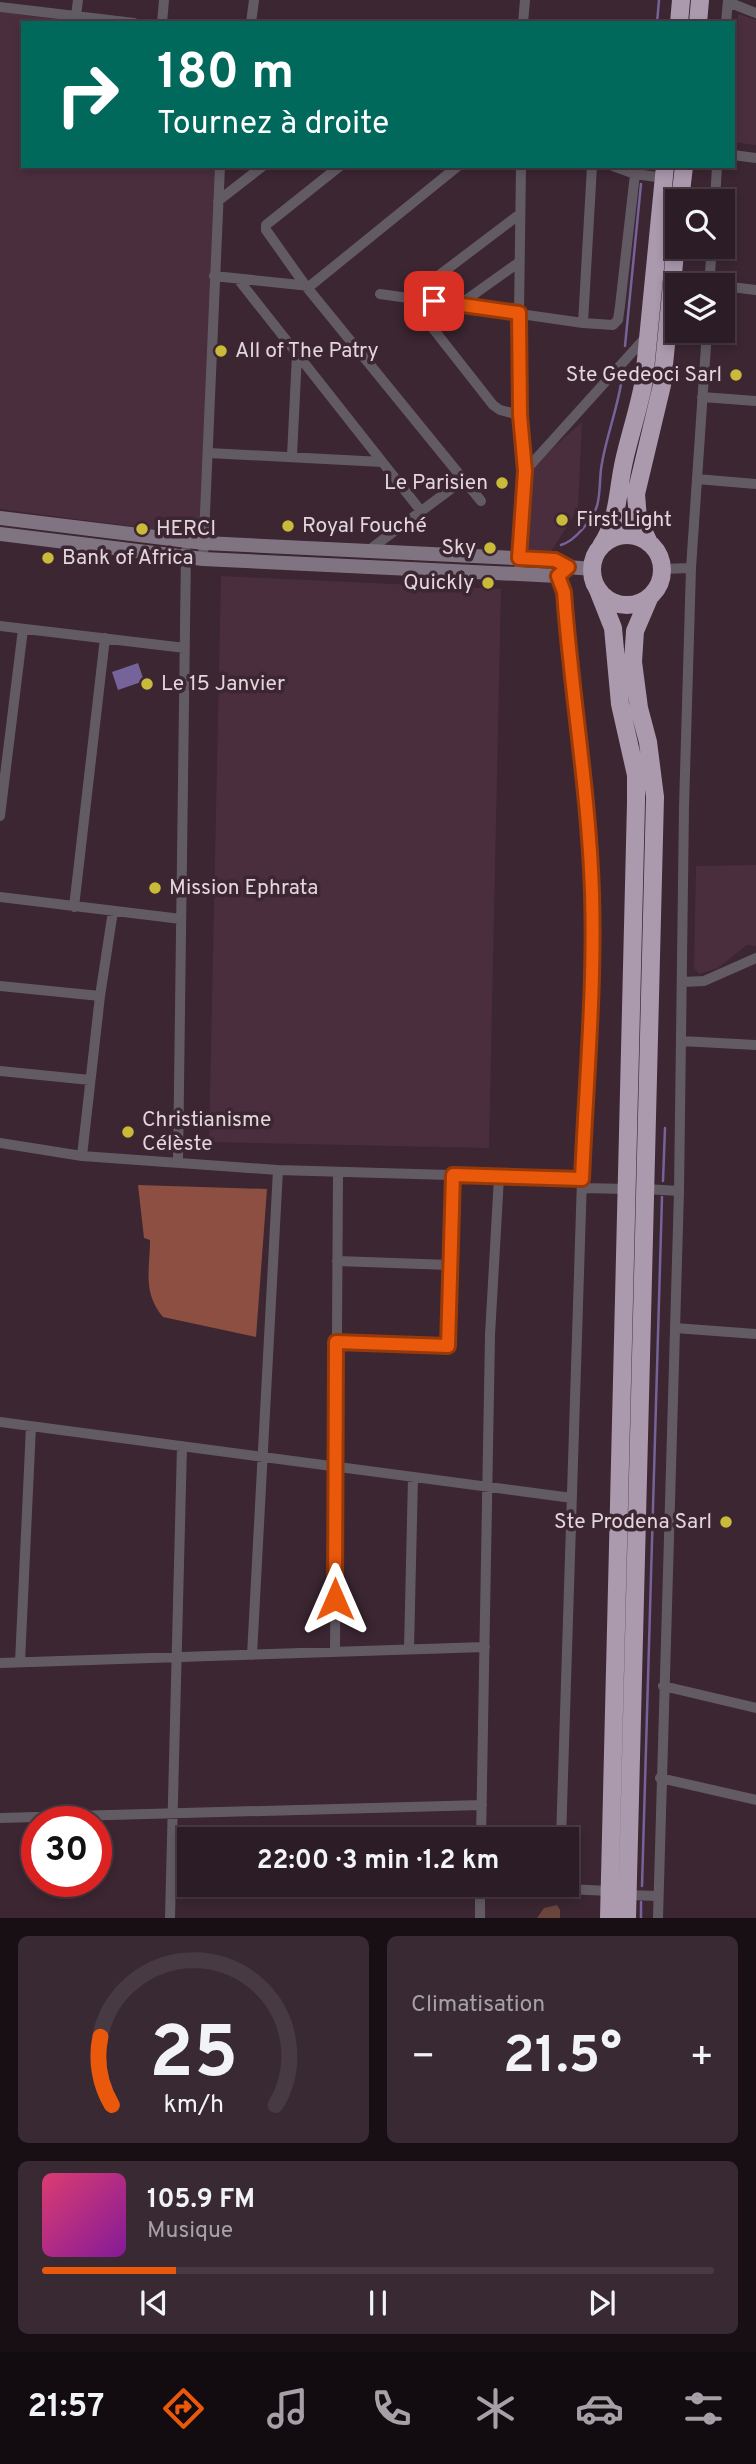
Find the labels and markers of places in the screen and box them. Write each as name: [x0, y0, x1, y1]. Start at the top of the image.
pin: [404, 271, 464, 331]
place label: All of The Patry: [235, 338, 379, 365]
marker: All of The Patry: [213, 343, 229, 359]
place label: Ste Gedeoci Sarl: [566, 362, 722, 389]
marker: Ste Gedeoci Sarl: [728, 367, 744, 383]
place label: Le Parisien: [384, 470, 488, 497]
marker: Le Parisien: [494, 475, 510, 491]
place label: First Light: [576, 507, 672, 534]
marker: First Light: [554, 512, 570, 528]
place label: Royal Fouché: [302, 513, 427, 540]
place label: HERCI: [156, 516, 216, 543]
marker: Royal Fouché: [280, 518, 296, 534]
marker: HERCI: [134, 521, 150, 537]
place label: Sky: [441, 535, 476, 562]
marker: Sky: [482, 540, 498, 556]
place label: Bank of Africa: [62, 545, 194, 572]
marker: Bank of Africa: [40, 550, 56, 566]
place label: Quickly: [403, 570, 474, 597]
marker: Quickly: [480, 575, 496, 591]
place label: Le 15 Janvier: [161, 671, 285, 698]
marker: Le 15 Janvier: [139, 676, 155, 692]
place label: Mission Ephrata: [169, 875, 318, 902]
marker: Mission Ephrata: [147, 880, 163, 896]
place label: Christianisme Célèste: [142, 1107, 271, 1158]
marker: Christianisme Célèste: [120, 1124, 136, 1140]
place label: Ste Prodena Sarl: [554, 1509, 712, 1536]
marker: Ste Prodena Sarl: [718, 1514, 734, 1530]

